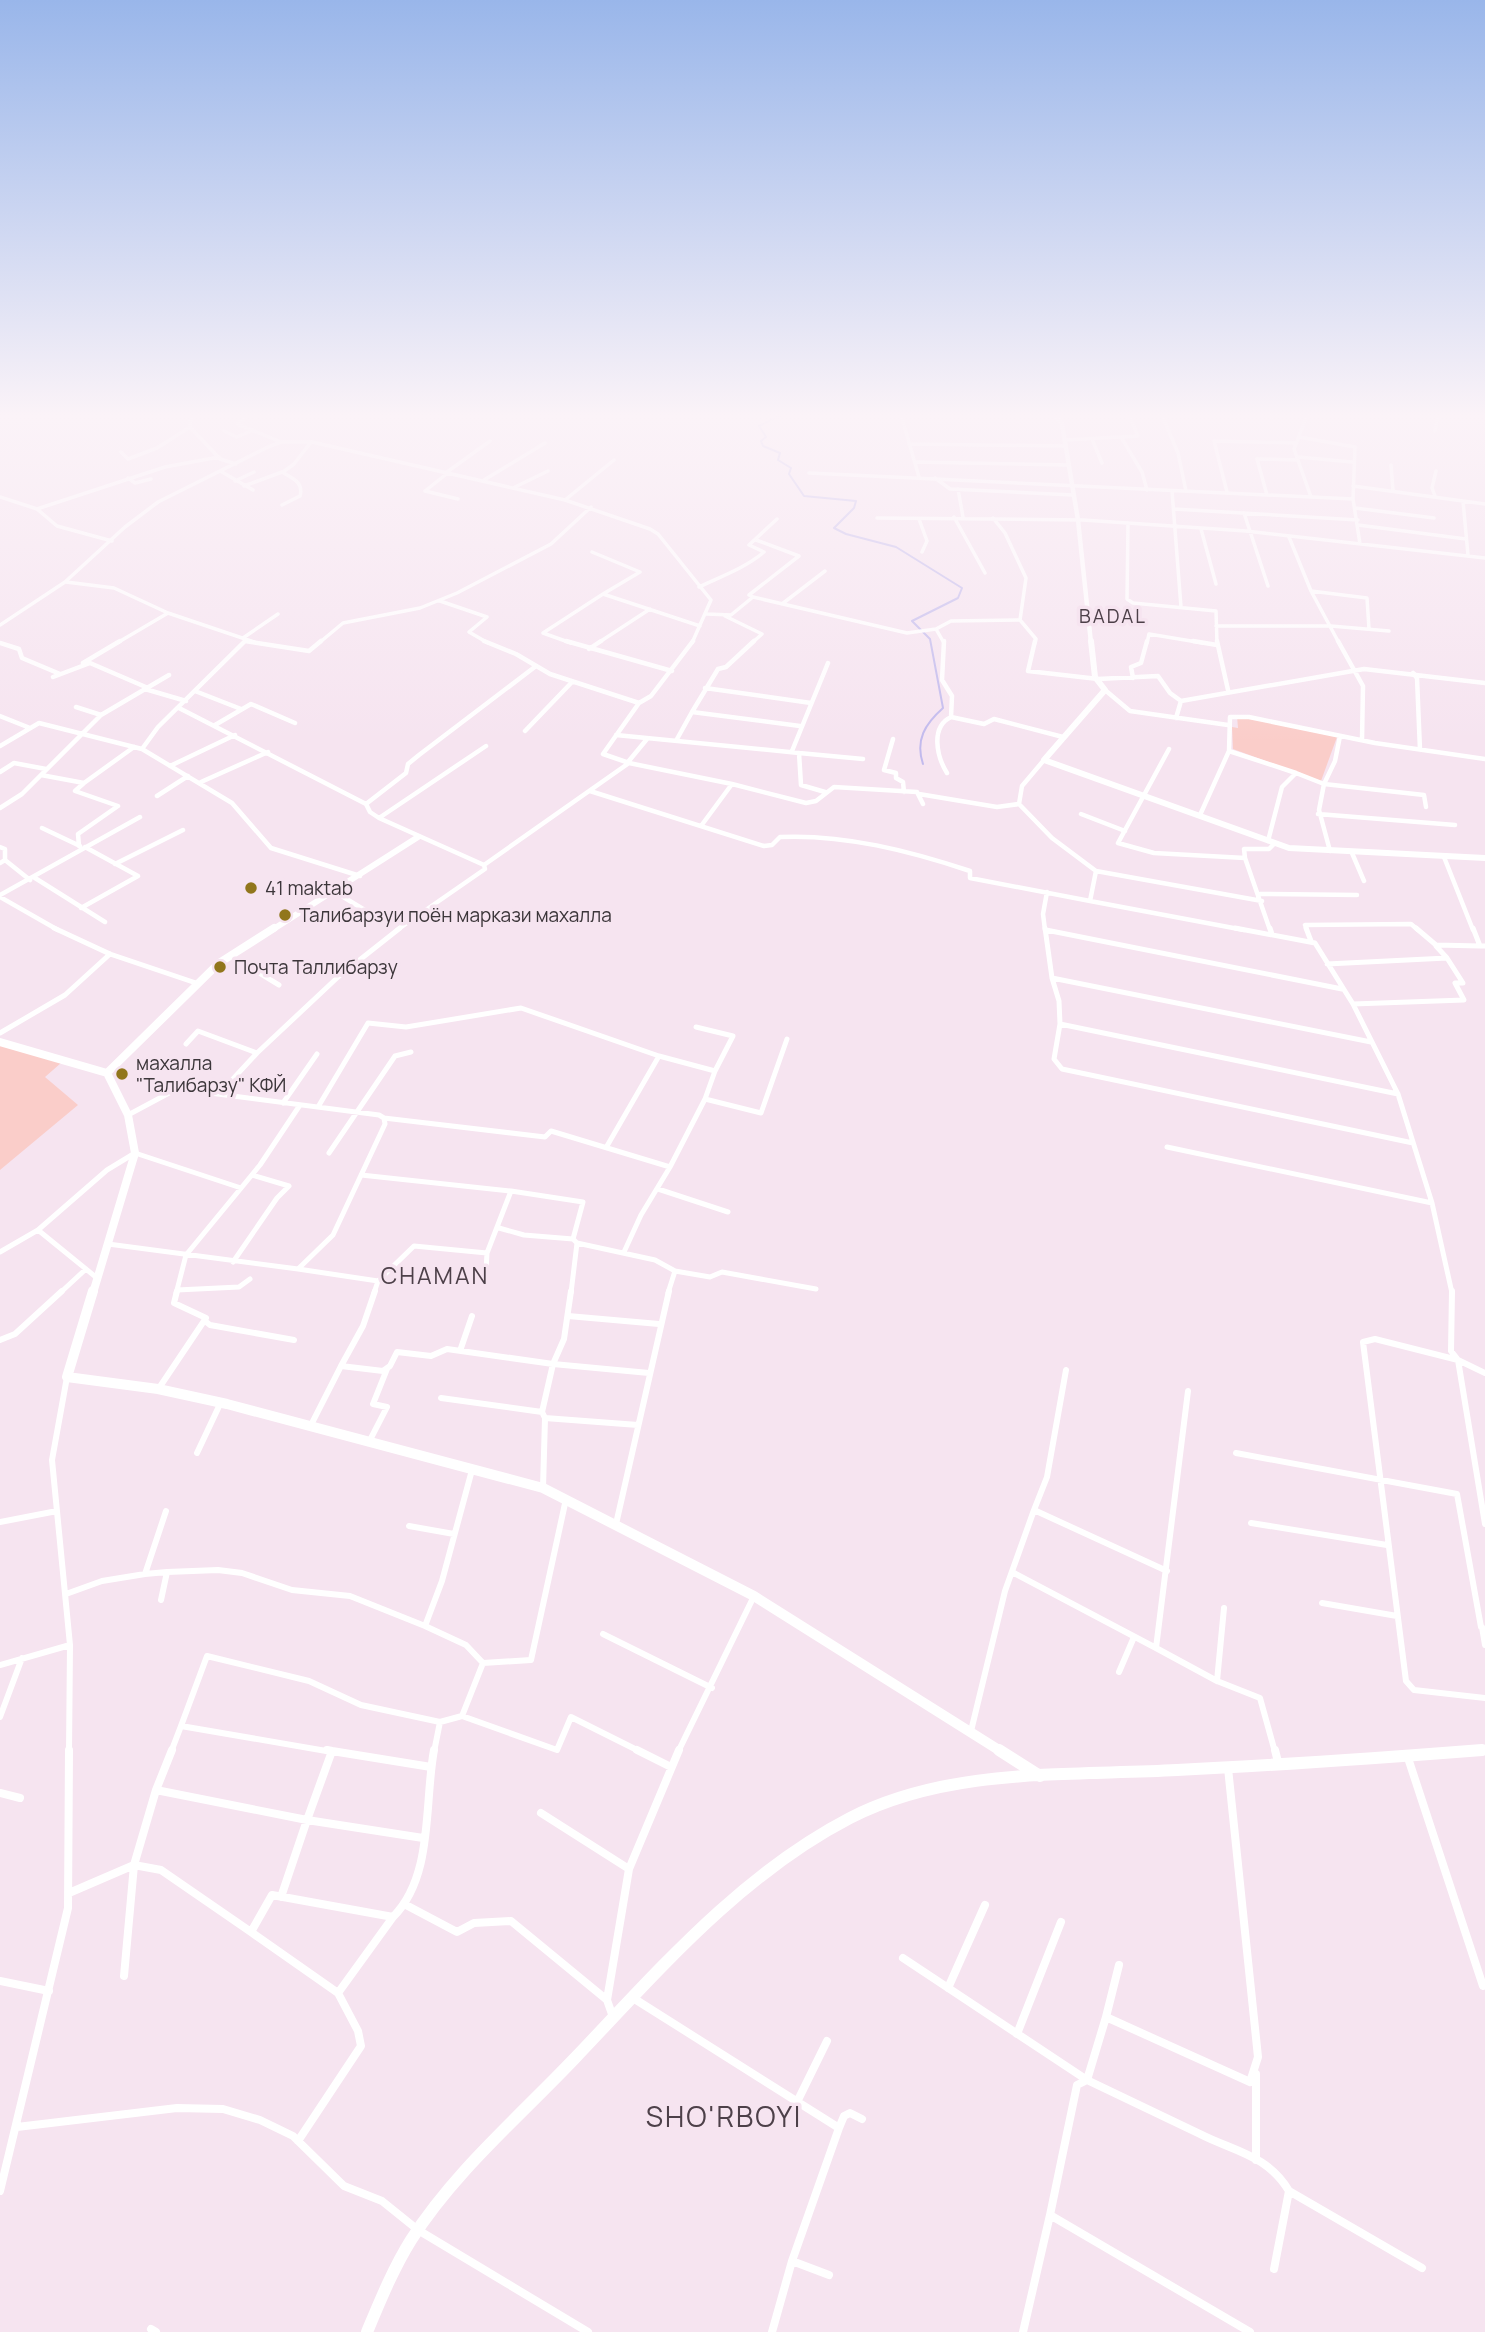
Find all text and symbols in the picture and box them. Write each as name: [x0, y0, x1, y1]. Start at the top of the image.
district label: BADAL: [1079, 603, 1147, 629]
place label: 41 maktab: [265, 875, 353, 901]
marker: 41 maktab: [243, 880, 259, 896]
place label: Талибарзуи поён маркази махалла: [299, 902, 612, 928]
marker: Талибарзуи поён маркази махалла: [277, 907, 293, 923]
place label: Почта Таллибарзу: [234, 954, 398, 980]
marker: Почта Таллибарзу: [212, 959, 228, 975]
place label: махалла "Талибарзу" КФЙ: [136, 1050, 286, 1098]
marker: махалла "Талибарзу" КФЙ: [114, 1066, 130, 1082]
district label: CHAMAN: [381, 1259, 489, 1291]
district label: SHO'RBOYI: [646, 2097, 802, 2135]

